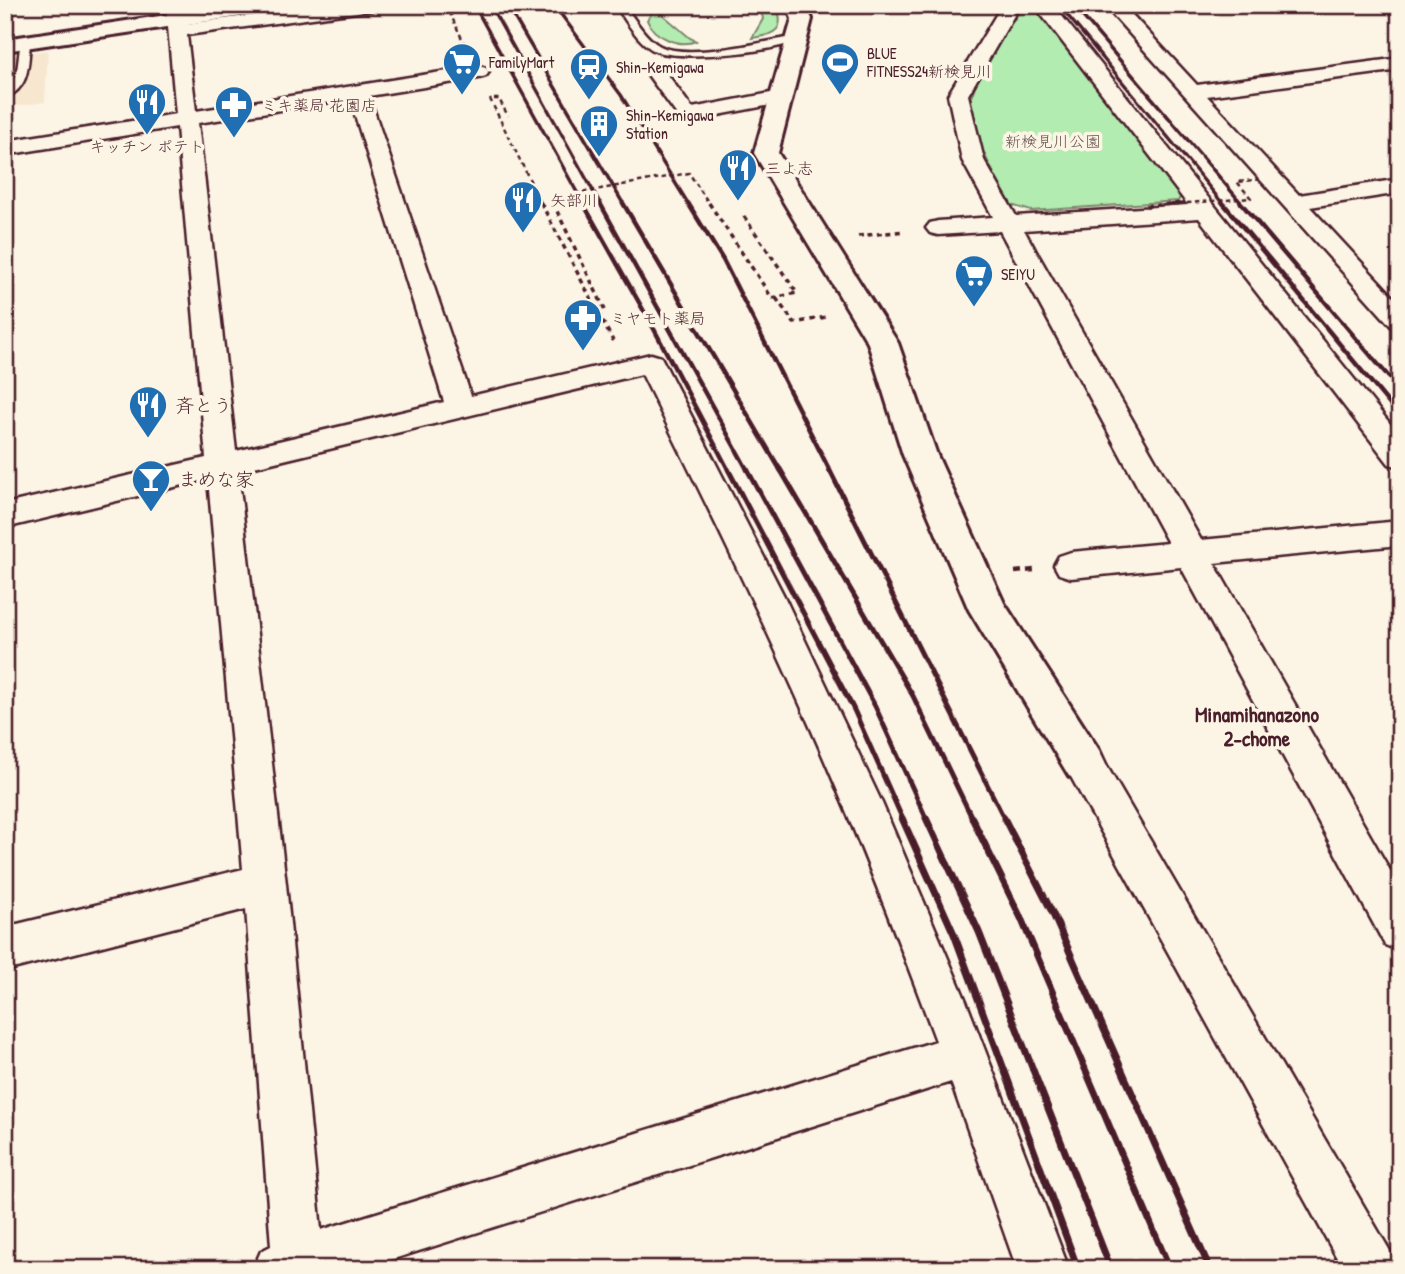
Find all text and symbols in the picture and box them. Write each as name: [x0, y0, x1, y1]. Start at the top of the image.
supermarket icon: FamilyMart: [441, 41, 483, 96]
sports icon: BLUE FITNESS24新検見川: [819, 41, 861, 96]
place label: BLUE FITNESS24新検見川: [866, 42, 992, 82]
station icon: Shin-Kemigawa: [568, 46, 610, 101]
place label: FamilyMart: [488, 51, 555, 73]
place label: Shin-Kemigawa: [616, 56, 704, 78]
restaurant icon: キッチン ポテト: [126, 81, 168, 136]
pharmacy icon: ミキ薬局 花園店: [213, 84, 255, 139]
place label: ミキ薬局 花園店: [261, 94, 377, 116]
building icon: Shin-Kemigawa Station: [578, 103, 620, 158]
place label: Shin-Kemigawa Station: [626, 104, 714, 144]
park label: 新検見川公園: [1005, 130, 1101, 152]
place label: キッチン ポテト: [89, 135, 205, 157]
restaurant icon: 三よ志: [717, 147, 759, 202]
place label: 三よ志: [765, 157, 813, 179]
restaurant icon: 矢部川: [502, 179, 544, 234]
place label: 矢部川: [550, 189, 598, 211]
supermarket icon: SEIYU: [953, 253, 995, 308]
place label: SEIYU: [1001, 263, 1035, 285]
pharmacy icon: ミヤモト薬局: [562, 297, 604, 352]
place label: ミヤモト薬局: [610, 307, 706, 329]
restaurant icon: 斉とう: [127, 384, 169, 439]
place label: 斉とう: [175, 392, 232, 418]
bar icon: まめな家: [130, 458, 172, 513]
place label: まめな家: [178, 466, 254, 492]
district label: Minamihanazono 2-chome: [1195, 700, 1320, 753]

